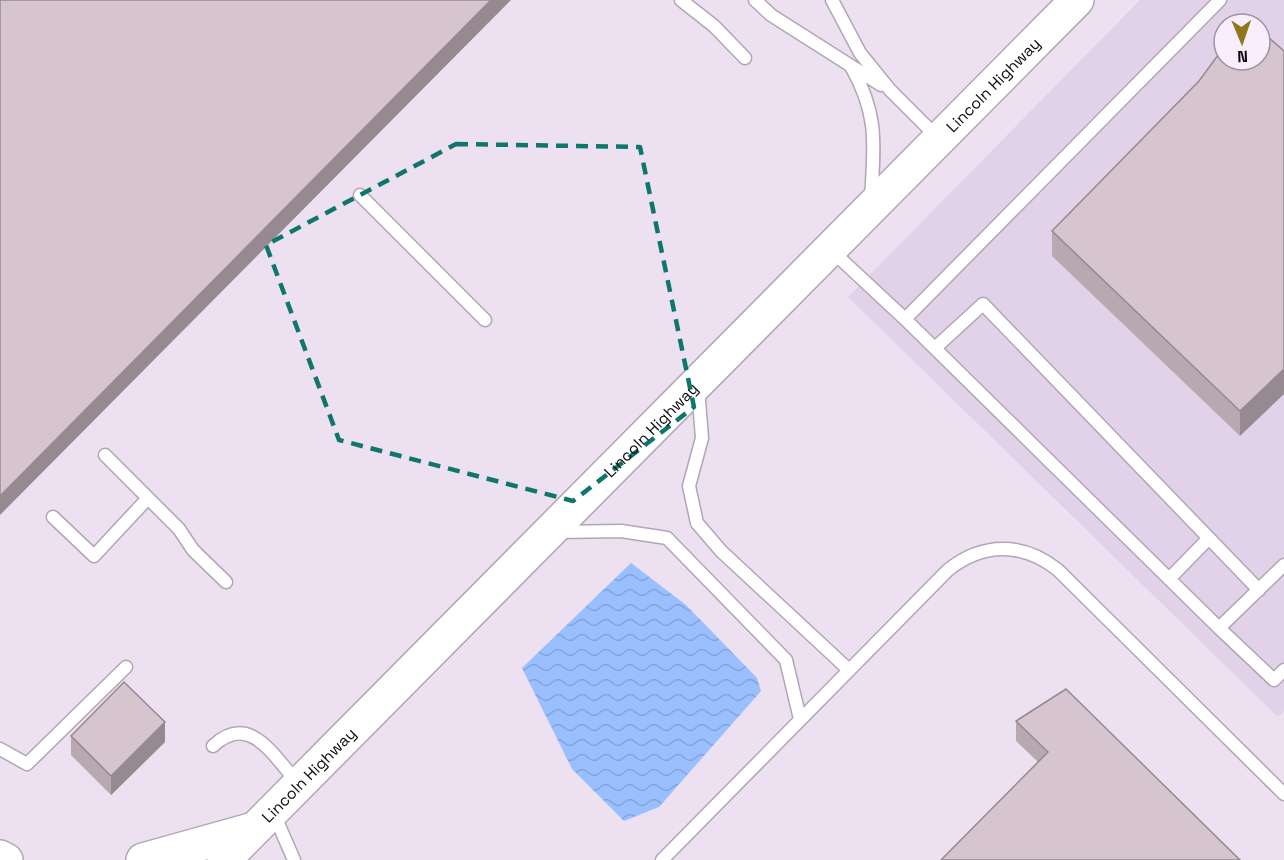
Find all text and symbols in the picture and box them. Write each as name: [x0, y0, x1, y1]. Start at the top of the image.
north arrow: [1212, 12, 1272, 72]
street label: Lincoln Highway: [942, 33, 1045, 137]
text: N: [1237, 46, 1248, 67]
street label: Lincoln Highway: [599, 378, 703, 482]
street label: Lincoln Highway: [257, 723, 361, 827]

